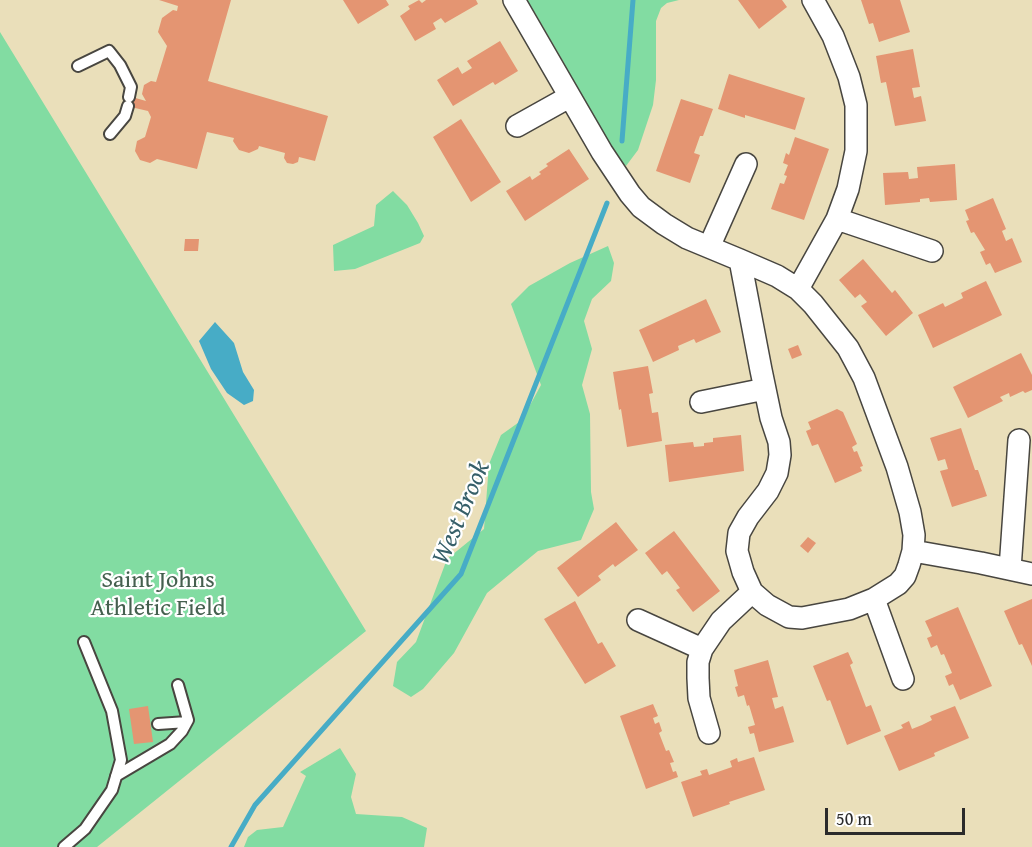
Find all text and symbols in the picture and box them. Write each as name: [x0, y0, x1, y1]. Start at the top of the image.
water label: West Brook: [426, 457, 498, 569]
park label: Saint Johns Athletic Field: [91, 567, 225, 623]
scale bar: [828, 796, 968, 834]
text: 50 m: [836, 805, 872, 832]

